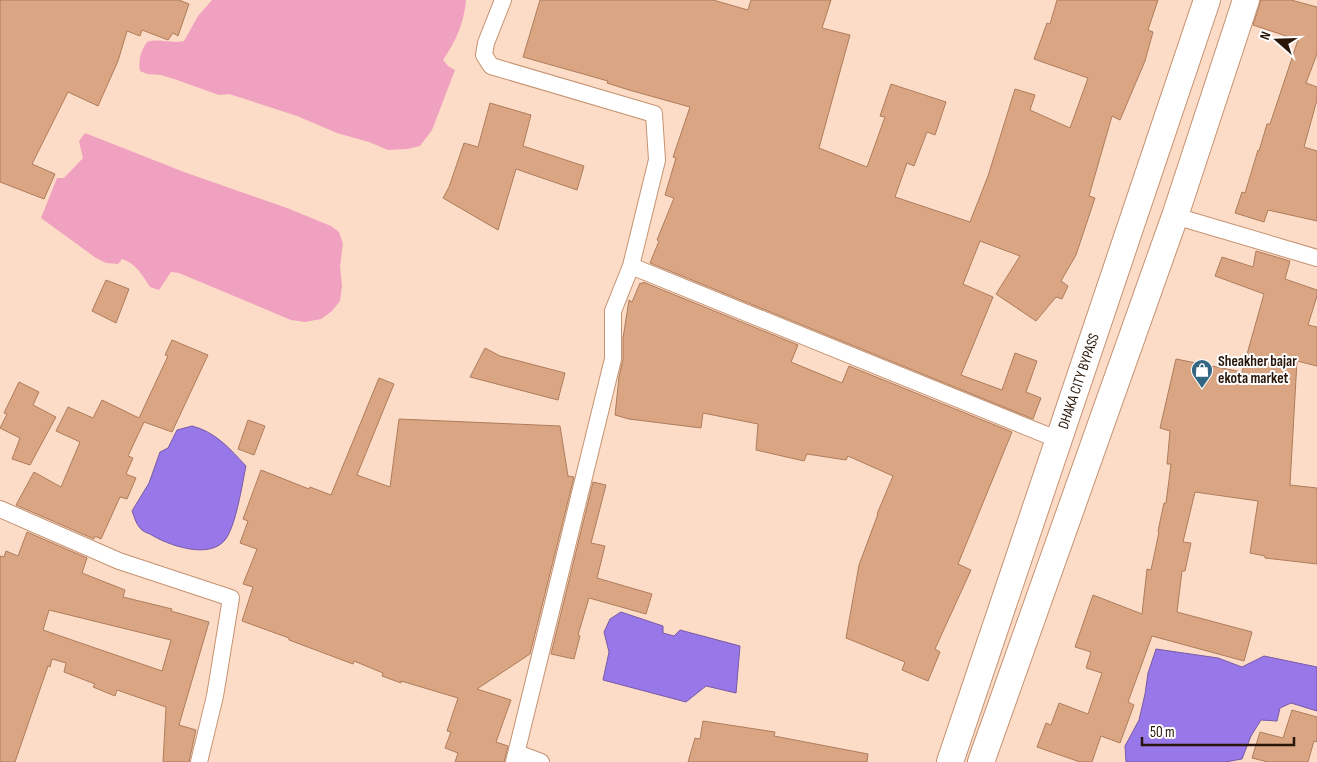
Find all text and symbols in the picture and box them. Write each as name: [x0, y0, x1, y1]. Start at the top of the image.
north arrow: [1252, 15, 1302, 65]
text: N: [1256, 29, 1275, 42]
street label: DHAKA CITY BYPASS: [1054, 331, 1104, 432]
place label: Sheakher bajar ekota market: [1218, 352, 1297, 388]
shop icon: Sheakher bajar ekota market: [1190, 358, 1214, 389]
scale bar: [1142, 714, 1294, 746]
text: 50 m: [1150, 723, 1175, 742]

